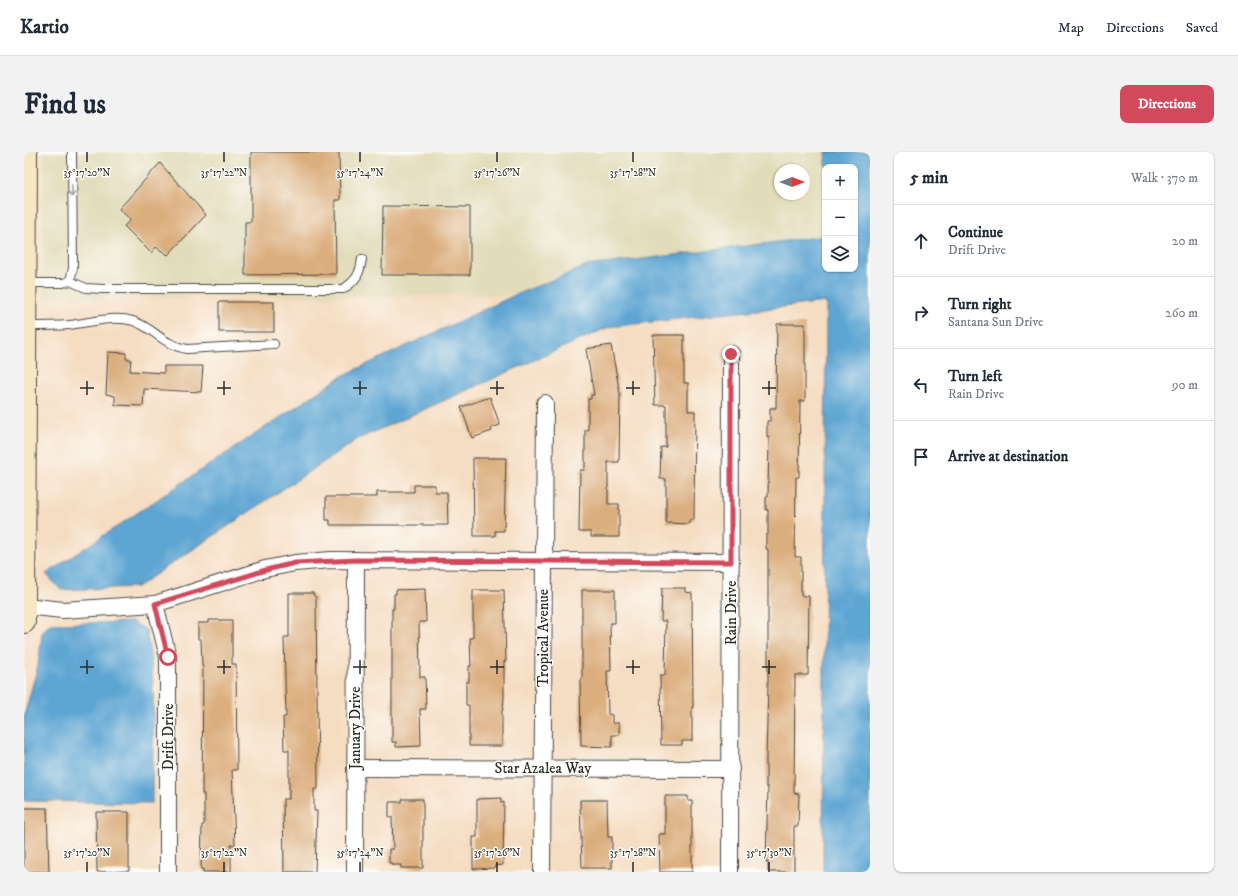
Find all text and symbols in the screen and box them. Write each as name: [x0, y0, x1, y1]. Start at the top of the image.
text: Kartio: [20, 16, 69, 39]
text: Map: [1058, 19, 1084, 37]
text: Directions: [1106, 19, 1164, 37]
text: Saved: [1186, 19, 1218, 37]
button: Directions: [1120, 85, 1214, 123]
text: Find us: [24, 87, 106, 122]
north arrow: [774, 164, 810, 200]
map controls: [822, 164, 858, 272]
button: +: [822, 164, 858, 200]
text: 35°17'20"N: [64, 167, 110, 179]
text: 35°17'22"N: [201, 167, 247, 179]
text: 35°17'24"N: [336, 167, 384, 179]
text: 35°17'26"N: [474, 167, 520, 179]
text: 35°17'28"N: [610, 167, 656, 179]
text: 5 min: [910, 167, 948, 189]
text: Walk · 370 m: [1131, 170, 1198, 186]
one-way arrow: [68, 184, 76, 197]
button: −: [822, 200, 858, 236]
text: Continue: [948, 223, 1003, 242]
icon: ahead: [910, 230, 932, 252]
text: 20 m: [1172, 233, 1198, 249]
button: layers: [822, 236, 858, 272]
text: Drift Drive: [948, 242, 1006, 258]
text: Turn right: [948, 295, 1011, 314]
icon: right: [910, 302, 932, 324]
text: 260 m: [1165, 305, 1198, 321]
text: Santana Sun Drive: [948, 314, 1043, 330]
route end: [722, 345, 740, 363]
text: Turn left: [948, 367, 1002, 386]
icon: left: [910, 374, 932, 396]
text: 90 m: [1172, 377, 1198, 393]
text: Rain Drive: [948, 386, 1004, 402]
icon: arrive: [910, 446, 932, 468]
text: Arrive at destination: [948, 447, 1068, 466]
street label: Rain Drive: [722, 581, 741, 645]
street label: Tropical Avenue: [534, 589, 553, 687]
route start: [159, 648, 177, 666]
street label: January Drive: [346, 687, 365, 771]
street label: Drift Drive: [159, 704, 178, 770]
street label: Star Azalea Way: [495, 759, 592, 778]
text: 35°17'20"N: [64, 847, 110, 859]
text: 35°17'22"N: [201, 847, 247, 859]
text: 35°17'24"N: [336, 847, 384, 859]
text: 35°17'26"N: [474, 847, 520, 859]
text: 35°17'28"N: [610, 847, 656, 859]
text: 35°17'30"N: [746, 847, 792, 859]

